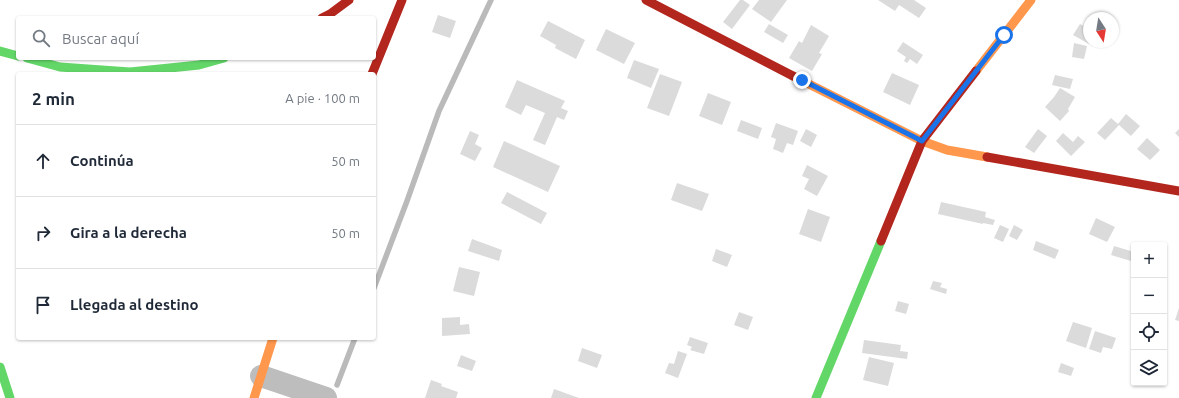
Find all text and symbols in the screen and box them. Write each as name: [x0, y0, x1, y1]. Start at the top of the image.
north arrow: [1083, 12, 1119, 48]
search box: [16, 16, 376, 60]
route start: [995, 26, 1013, 44]
icon: search: [30, 27, 52, 49]
text: Buscar aquí: [62, 30, 139, 47]
route end: [793, 71, 811, 89]
text: 2 min: [32, 89, 75, 108]
text: A pie · 100 m: [285, 91, 360, 105]
icon: ahead: [32, 150, 54, 172]
text: Continúa: [70, 152, 134, 169]
text: 50 m: [331, 154, 360, 168]
icon: right: [32, 222, 54, 244]
text: Gira a la derecha: [70, 224, 187, 241]
text: 50 m: [331, 226, 360, 240]
map controls: [1131, 242, 1167, 386]
button: +: [1131, 242, 1167, 278]
button: −: [1131, 278, 1167, 314]
icon: arrive: [32, 294, 54, 316]
text: Llegada al destino: [70, 296, 199, 313]
button: locate: [1131, 314, 1167, 350]
button: layers: [1131, 350, 1167, 386]

